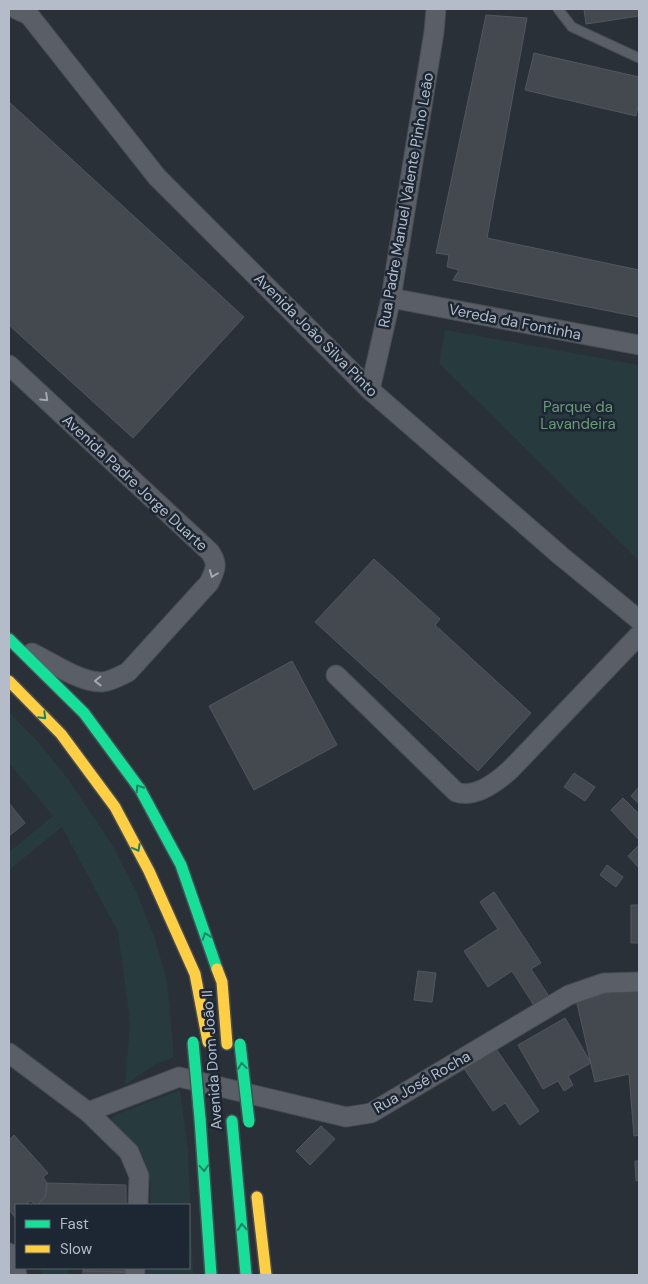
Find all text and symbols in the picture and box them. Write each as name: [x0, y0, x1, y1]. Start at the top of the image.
street label: Rua Padre Manuel Valente Pinho Leão: [374, 71, 438, 329]
street label: Avenida João Silva Pinto: [250, 269, 382, 401]
street label: Vereda da Fontinha: [447, 299, 583, 345]
one-way arrow: [39, 392, 48, 401]
park label: Parque da Lavandeira: [540, 397, 616, 434]
street label: Avenida Padre Jorge Duarte: [58, 410, 212, 556]
one-way arrow: [209, 569, 219, 578]
one-way arrow: [94, 676, 102, 686]
one-way arrow: [37, 710, 46, 719]
one-way arrow: [136, 785, 145, 794]
one-way arrow: [131, 842, 141, 851]
one-way arrow: [202, 932, 212, 941]
street label: Avenida Dom João II: [197, 989, 227, 1131]
street label: Rua José Rocha: [370, 1046, 474, 1118]
one-way arrow: [237, 1062, 248, 1070]
one-way arrow: [198, 1164, 209, 1172]
legend: [15, 1204, 190, 1269]
text: Fast: [60, 1214, 89, 1234]
one-way arrow: [236, 1222, 247, 1230]
text: Slow: [60, 1239, 93, 1259]

